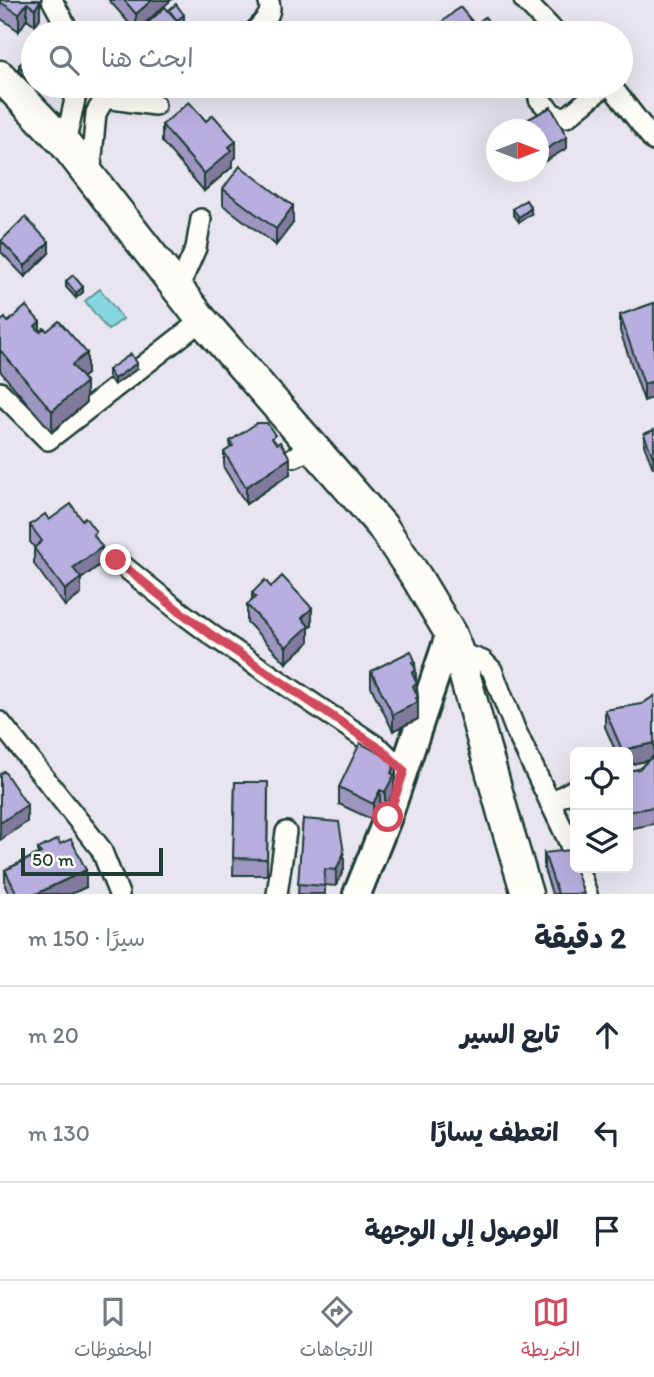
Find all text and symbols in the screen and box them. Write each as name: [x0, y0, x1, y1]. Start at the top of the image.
search box: [21, 21, 633, 98]
icon: search: [45, 41, 83, 79]
text: ابحث هنا: [101, 42, 194, 74]
north arrow: [486, 119, 549, 182]
route end: [100, 544, 131, 575]
map controls: [570, 747, 633, 873]
button: locate: [570, 747, 633, 810]
route start: [372, 801, 403, 832]
button: layers: [570, 810, 633, 873]
scale bar: [21, 845, 163, 877]
text: 50 m: [32, 848, 74, 871]
text: 2 دقيقة: [534, 919, 626, 956]
text: سيرًا · 150 m: [28, 924, 145, 952]
icon: ahead: [588, 1016, 626, 1054]
text: تابع السير: [461, 1018, 559, 1050]
text: 20 m: [28, 1021, 79, 1049]
icon: left: [588, 1114, 626, 1152]
text: انعطف يسارًا: [430, 1116, 559, 1148]
text: 130 m: [28, 1119, 90, 1147]
icon: arrive: [588, 1212, 626, 1250]
text: الوصول إلى الوجهة: [365, 1214, 559, 1246]
tab: المحفوظات: [74, 1293, 152, 1366]
tab: الاتجاهات: [300, 1293, 373, 1366]
tab: الخريطة: [521, 1293, 580, 1366]

